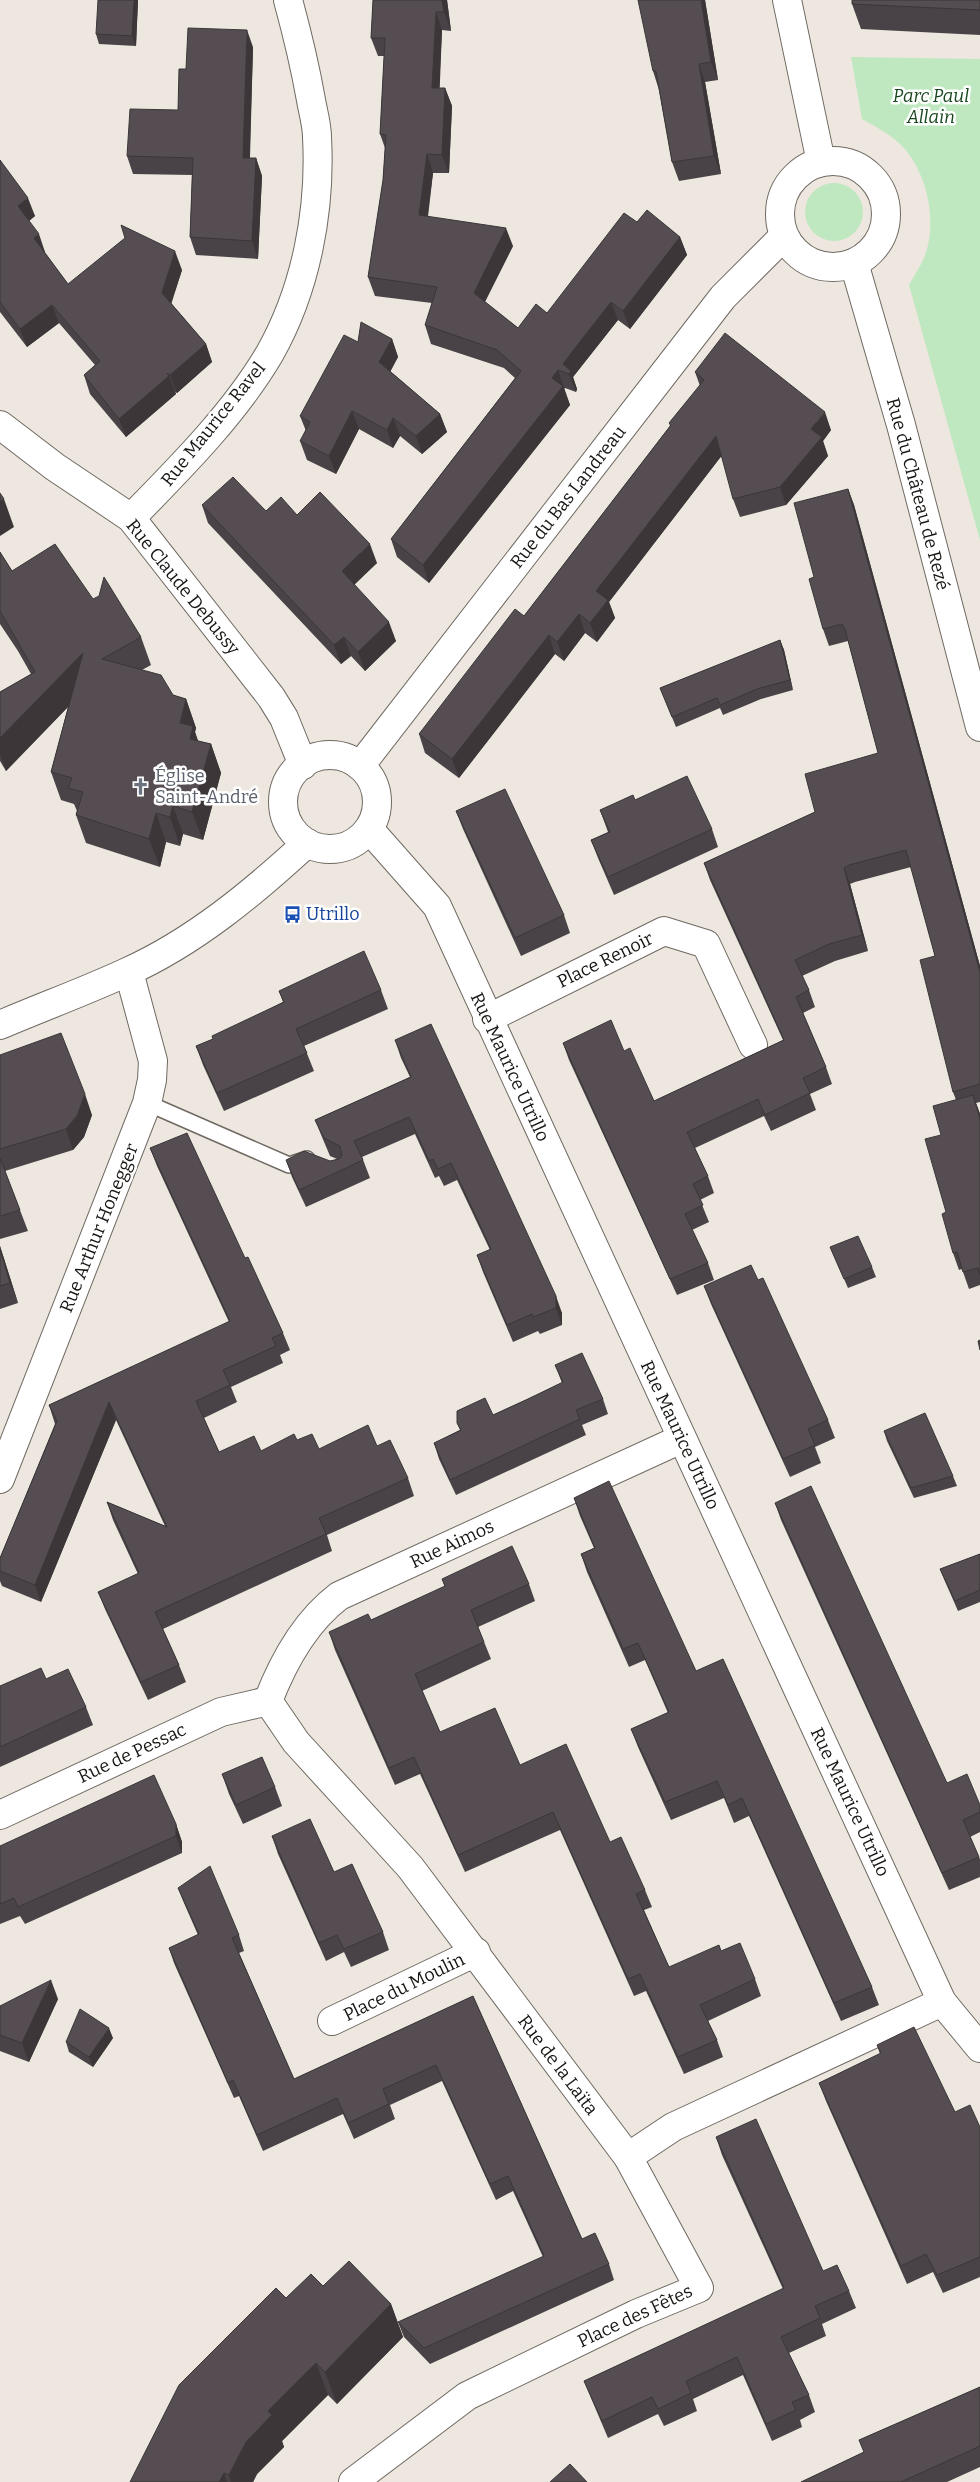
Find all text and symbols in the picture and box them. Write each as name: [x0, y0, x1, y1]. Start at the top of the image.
park label: Parc Paul Allain: [893, 85, 969, 128]
street label: Rue Maurice Ravel: [156, 357, 270, 491]
street label: Rue du Château de Rezé: [882, 395, 954, 593]
street label: Rue du Bas Landreau: [506, 421, 630, 573]
street label: Rue Claude Debussy: [122, 515, 245, 660]
place label: Église Saint-André: [155, 764, 258, 808]
church icon: Église Saint-André: [131, 776, 151, 796]
place label: Utrillo: [306, 903, 360, 925]
bus stop icon: Utrillo: [282, 904, 302, 924]
street label: Place Renoir: [553, 927, 657, 993]
street label: Rue Maurice Utrillo: [466, 989, 554, 1145]
street label: Rue Arthur Honegger: [55, 1140, 143, 1316]
street label: Rue Maurice Utrillo: [636, 1357, 724, 1513]
street label: Rue Aimos: [407, 1515, 497, 1573]
street label: Rue de Pessac: [74, 1718, 190, 1788]
street label: Rue Maurice Utrillo: [806, 1724, 894, 1880]
street label: Place du Moulin: [340, 1948, 469, 2026]
street label: Rue de la Laïta: [513, 2011, 603, 2120]
street label: Place des Fêtes: [574, 2280, 696, 2352]

